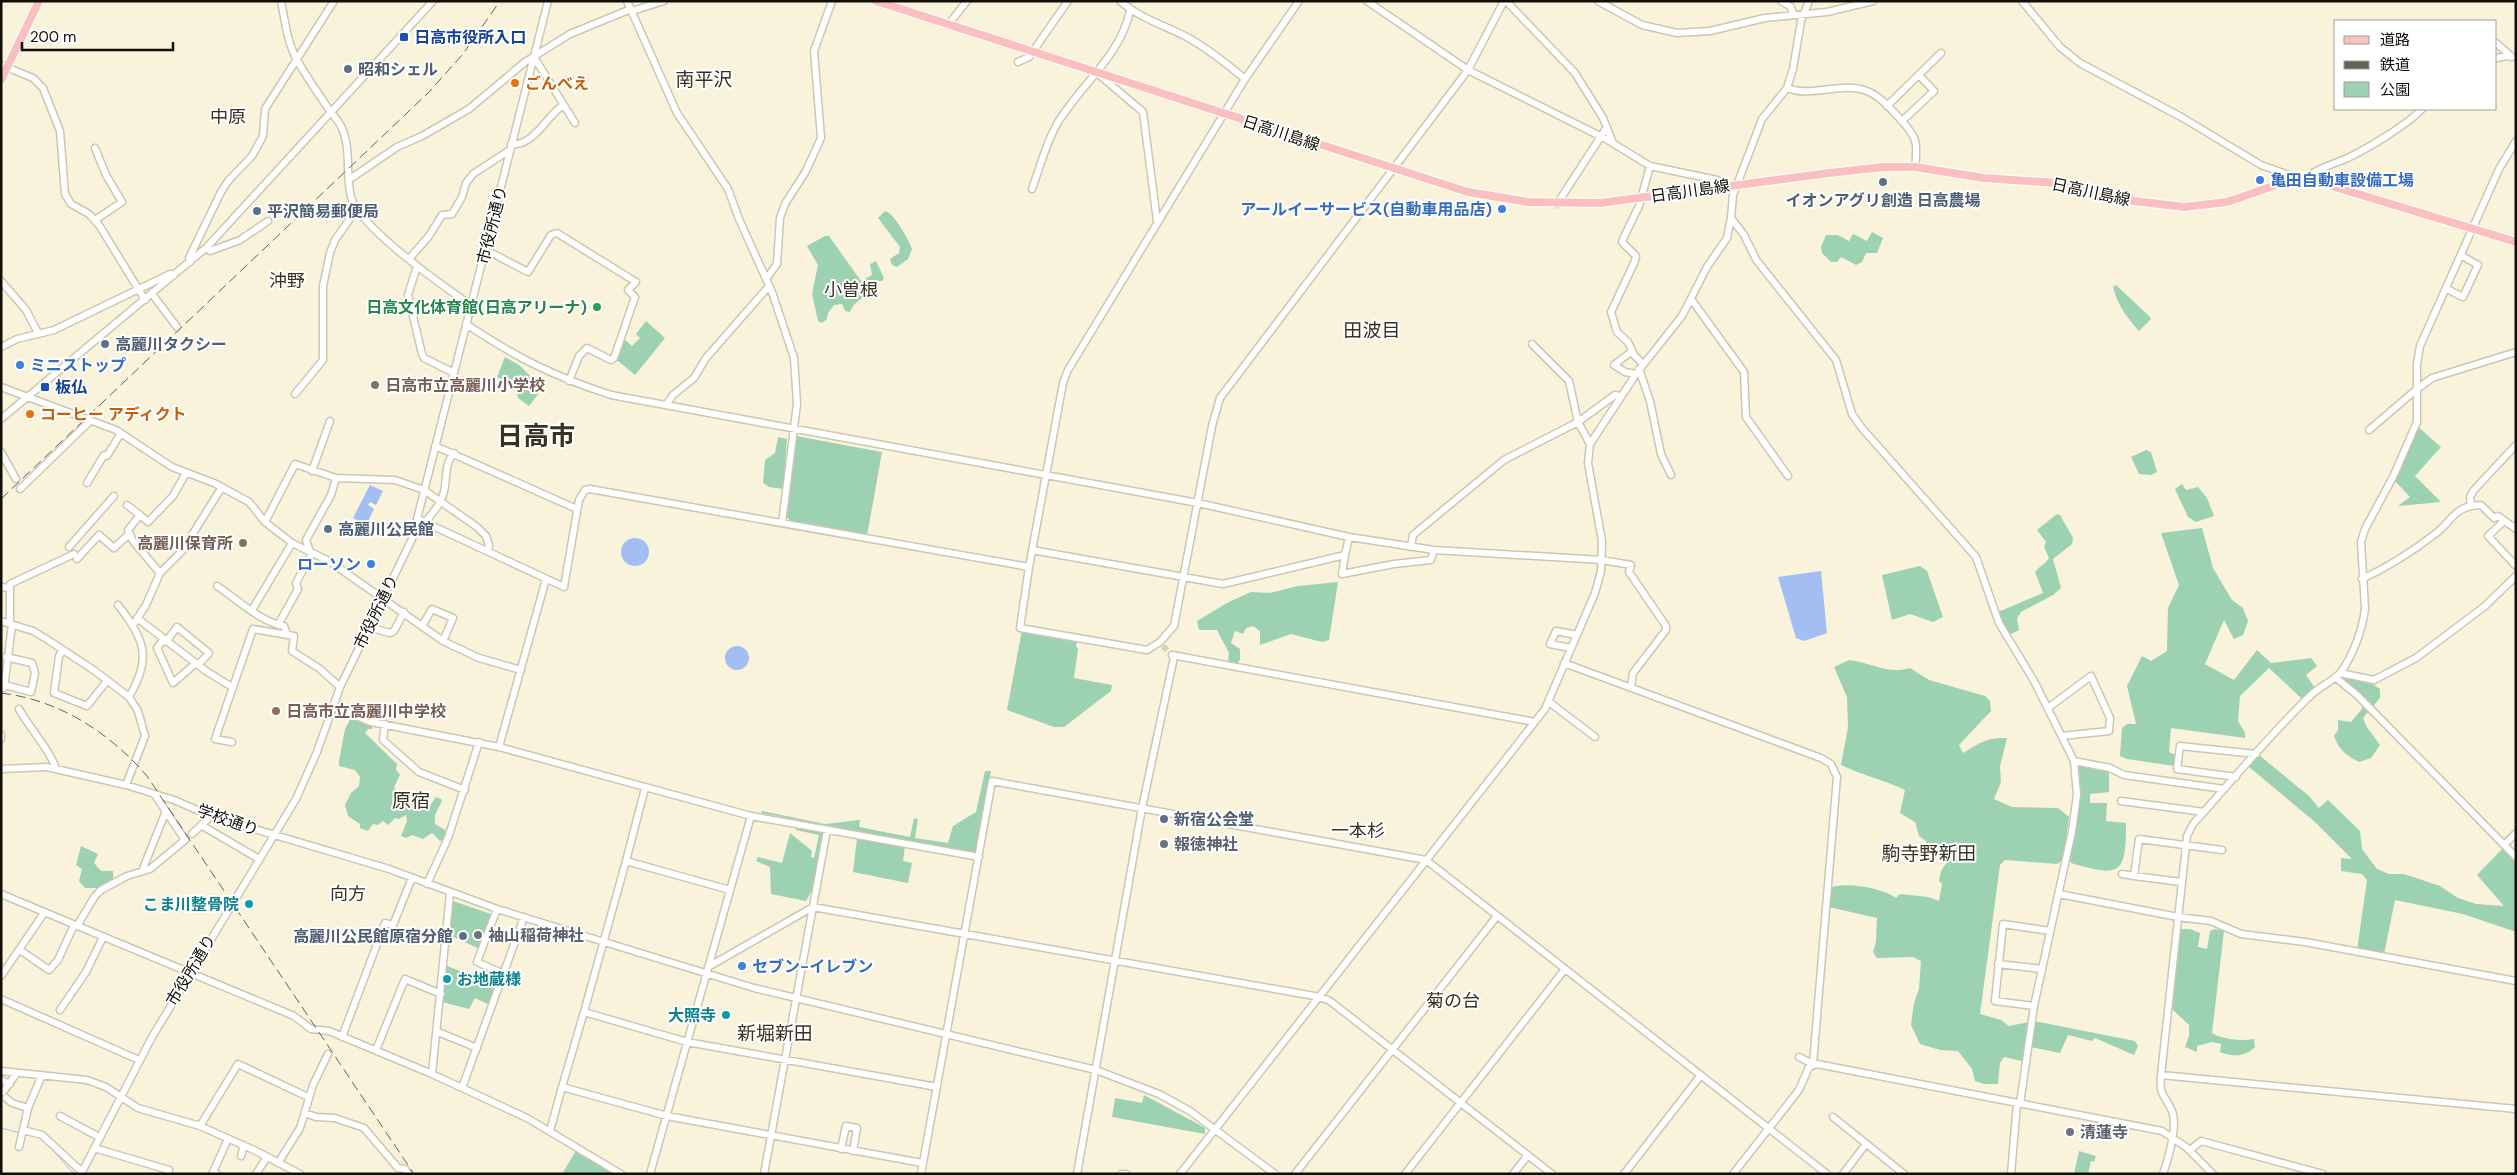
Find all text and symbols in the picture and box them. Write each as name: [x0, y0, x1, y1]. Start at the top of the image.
scale bar: [22, 20, 174, 52]
legend: [2334, 20, 2497, 110]
text: 200 m: [30, 27, 76, 47]
place label: 日高市役所入口: [414, 27, 526, 48]
text: 道路: [2380, 30, 2410, 50]
marker: 日高市役所入口: [398, 31, 410, 43]
text: 鉄道: [2380, 55, 2410, 75]
place label: 昭和シェル: [358, 59, 438, 80]
marker: 昭和シェル: [342, 63, 354, 75]
district label: 南平沢: [675, 67, 733, 92]
place label: ごんべえ: [525, 73, 589, 94]
marker: ごんべえ: [509, 77, 521, 89]
text: 公園: [2380, 80, 2410, 100]
district label: 中原: [210, 105, 246, 129]
street label: 日高川島線: [1240, 111, 1322, 155]
place label: 亀田自動車設備工場: [2270, 170, 2414, 191]
street label: 日高川島線: [2050, 173, 2132, 211]
marker: 亀田自動車設備工場: [2254, 174, 2266, 186]
street label: 日高川島線: [1649, 175, 1731, 207]
marker: イオンアグリ創造 日高農場: [1877, 176, 1889, 188]
street label: 市役所通り: [472, 184, 512, 266]
place label: イオンアグリ創造 日高農場: [1786, 190, 1980, 211]
place label: アールイーサービス(自動車用品店): [1240, 199, 1492, 220]
place label: 平沢簡易郵便局: [267, 201, 379, 222]
marker: アールイーサービス(自動車用品店): [1496, 203, 1508, 215]
marker: 平沢簡易郵便局: [251, 205, 263, 217]
district label: 沖野: [269, 269, 305, 293]
district label: 小曽根: [824, 278, 878, 302]
place label: 日高文化体育館(日高アリーナ): [366, 297, 587, 318]
marker: 日高文化体育館(日高アリーナ): [591, 301, 603, 313]
district label: 田波目: [1343, 318, 1401, 343]
place label: 高麗川タクシー: [115, 334, 227, 355]
marker: 高麗川タクシー: [99, 338, 111, 350]
place label: ミニストップ: [30, 355, 126, 376]
marker: ミニストップ: [14, 359, 26, 371]
place label: 日高市立高麗川小学校: [385, 375, 545, 396]
place label: 板仏: [55, 377, 87, 398]
marker: 日高市立高麗川小学校: [369, 379, 381, 391]
marker: 板仏: [39, 381, 51, 393]
place label: コーヒー アディクト: [40, 404, 187, 425]
marker: コーヒー アディクト: [24, 408, 36, 420]
district label: 日高市: [497, 419, 575, 453]
place label: 高麗川公民館: [338, 519, 434, 540]
marker: 高麗川公民館: [322, 523, 334, 535]
place label: 高麗川保育所: [137, 533, 233, 554]
marker: 高麗川保育所: [237, 537, 249, 549]
place label: ローソン: [297, 554, 361, 575]
marker: ローソン: [365, 558, 377, 570]
street label: 市役所通り: [349, 571, 403, 653]
place label: 日高市立高麗川中学校: [286, 701, 446, 722]
marker: 日高市立高麗川中学校: [270, 705, 282, 717]
district label: 原宿: [392, 788, 430, 813]
street label: 学校通り: [194, 800, 262, 840]
place label: 新宿公会堂: [1174, 809, 1254, 830]
marker: 新宿公会堂: [1158, 813, 1170, 825]
district label: 一本杉: [1331, 819, 1385, 843]
place label: 報徳神社: [1174, 834, 1238, 855]
marker: 報徳神社: [1158, 838, 1170, 850]
district label: 駒寺野新田: [1881, 841, 1977, 866]
district label: 向方: [330, 882, 366, 906]
place label: こま川整骨院: [143, 894, 239, 915]
marker: こま川整骨院: [243, 898, 255, 910]
place label: 袖山稲荷神社: [488, 925, 584, 946]
place label: 高麗川公民館原宿分館: [293, 926, 453, 947]
marker: 袖山稲荷神社: [472, 929, 484, 941]
street label: 市役所通り: [161, 930, 221, 1010]
marker: 高麗川公民館原宿分館: [457, 930, 469, 942]
place label: セブン-イレブン: [752, 956, 873, 977]
marker: セブン-イレブン: [736, 960, 748, 972]
place label: お地蔵様: [457, 969, 521, 990]
marker: お地蔵様: [441, 973, 453, 985]
district label: 菊の台: [1426, 989, 1480, 1013]
place label: 大照寺: [668, 1005, 716, 1026]
marker: 大照寺: [720, 1009, 732, 1021]
district label: 新堀新田: [737, 1021, 813, 1046]
place label: 清蓮寺: [2080, 1122, 2128, 1143]
marker: 清蓮寺: [2064, 1126, 2076, 1138]

